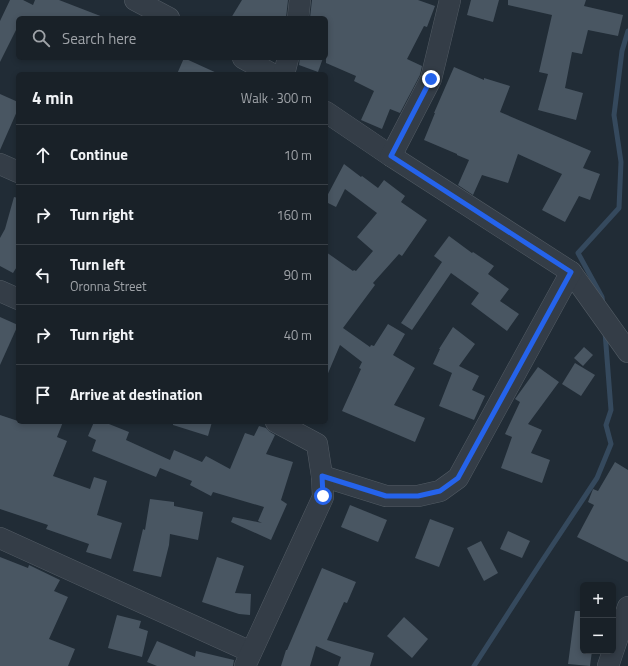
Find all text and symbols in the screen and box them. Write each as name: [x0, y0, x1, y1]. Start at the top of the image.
search box: [16, 16, 328, 60]
icon: search: [30, 27, 52, 49]
text: Search here: [62, 27, 136, 50]
route end: [422, 70, 440, 88]
text: 4 min: [32, 85, 73, 111]
text: Walk · 300 m: [241, 88, 312, 108]
text: Continue: [70, 143, 128, 166]
icon: ahead: [32, 144, 54, 166]
text: 10 m: [284, 145, 312, 165]
text: Turn right: [70, 203, 134, 226]
icon: right: [32, 204, 54, 226]
text: 160 m: [276, 205, 312, 225]
text: Turn left: [70, 253, 125, 276]
icon: left: [32, 264, 54, 286]
text: 90 m: [284, 265, 312, 285]
text: Oronna Street: [70, 276, 147, 296]
text: Turn right: [70, 323, 134, 346]
icon: right: [32, 324, 54, 346]
text: 40 m: [284, 325, 312, 345]
text: Arrive at destination: [70, 383, 203, 406]
icon: arrive: [32, 384, 54, 406]
route start: [314, 487, 332, 505]
map controls: [580, 582, 616, 654]
button: +: [580, 582, 616, 618]
button: −: [580, 618, 616, 654]

